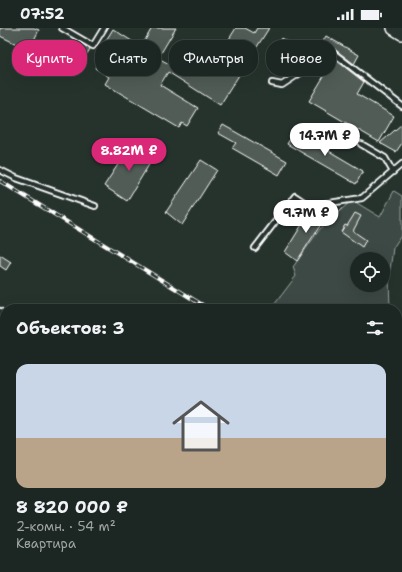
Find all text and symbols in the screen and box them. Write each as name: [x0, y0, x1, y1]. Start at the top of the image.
text: 07:52: [20, 4, 64, 24]
chip: Купить: [12, 40, 87, 76]
chip: Снять: [95, 40, 161, 76]
chip: Фильтры: [169, 40, 258, 76]
chip: Новое: [266, 40, 336, 76]
pin: 14.7M ₽: [288, 123, 362, 157]
text: 14.7M ₽: [299, 127, 351, 144]
pin: 8.82M ₽: [92, 138, 166, 172]
text: 8.82M ₽: [100, 142, 158, 159]
pin: 9.7M ₽: [273, 200, 339, 234]
text: 9.7M ₽: [282, 204, 330, 221]
map controls: [350, 252, 390, 292]
button: locate: [350, 252, 390, 292]
text: Объектов: 3: [16, 317, 125, 339]
icon: filters: [364, 317, 386, 339]
icon: home: [165, 390, 237, 462]
text: 8 820 000 ₽: [16, 496, 128, 518]
text: 2-комн. · 54 m²: [16, 518, 116, 535]
text: Квартира: [16, 535, 76, 552]

